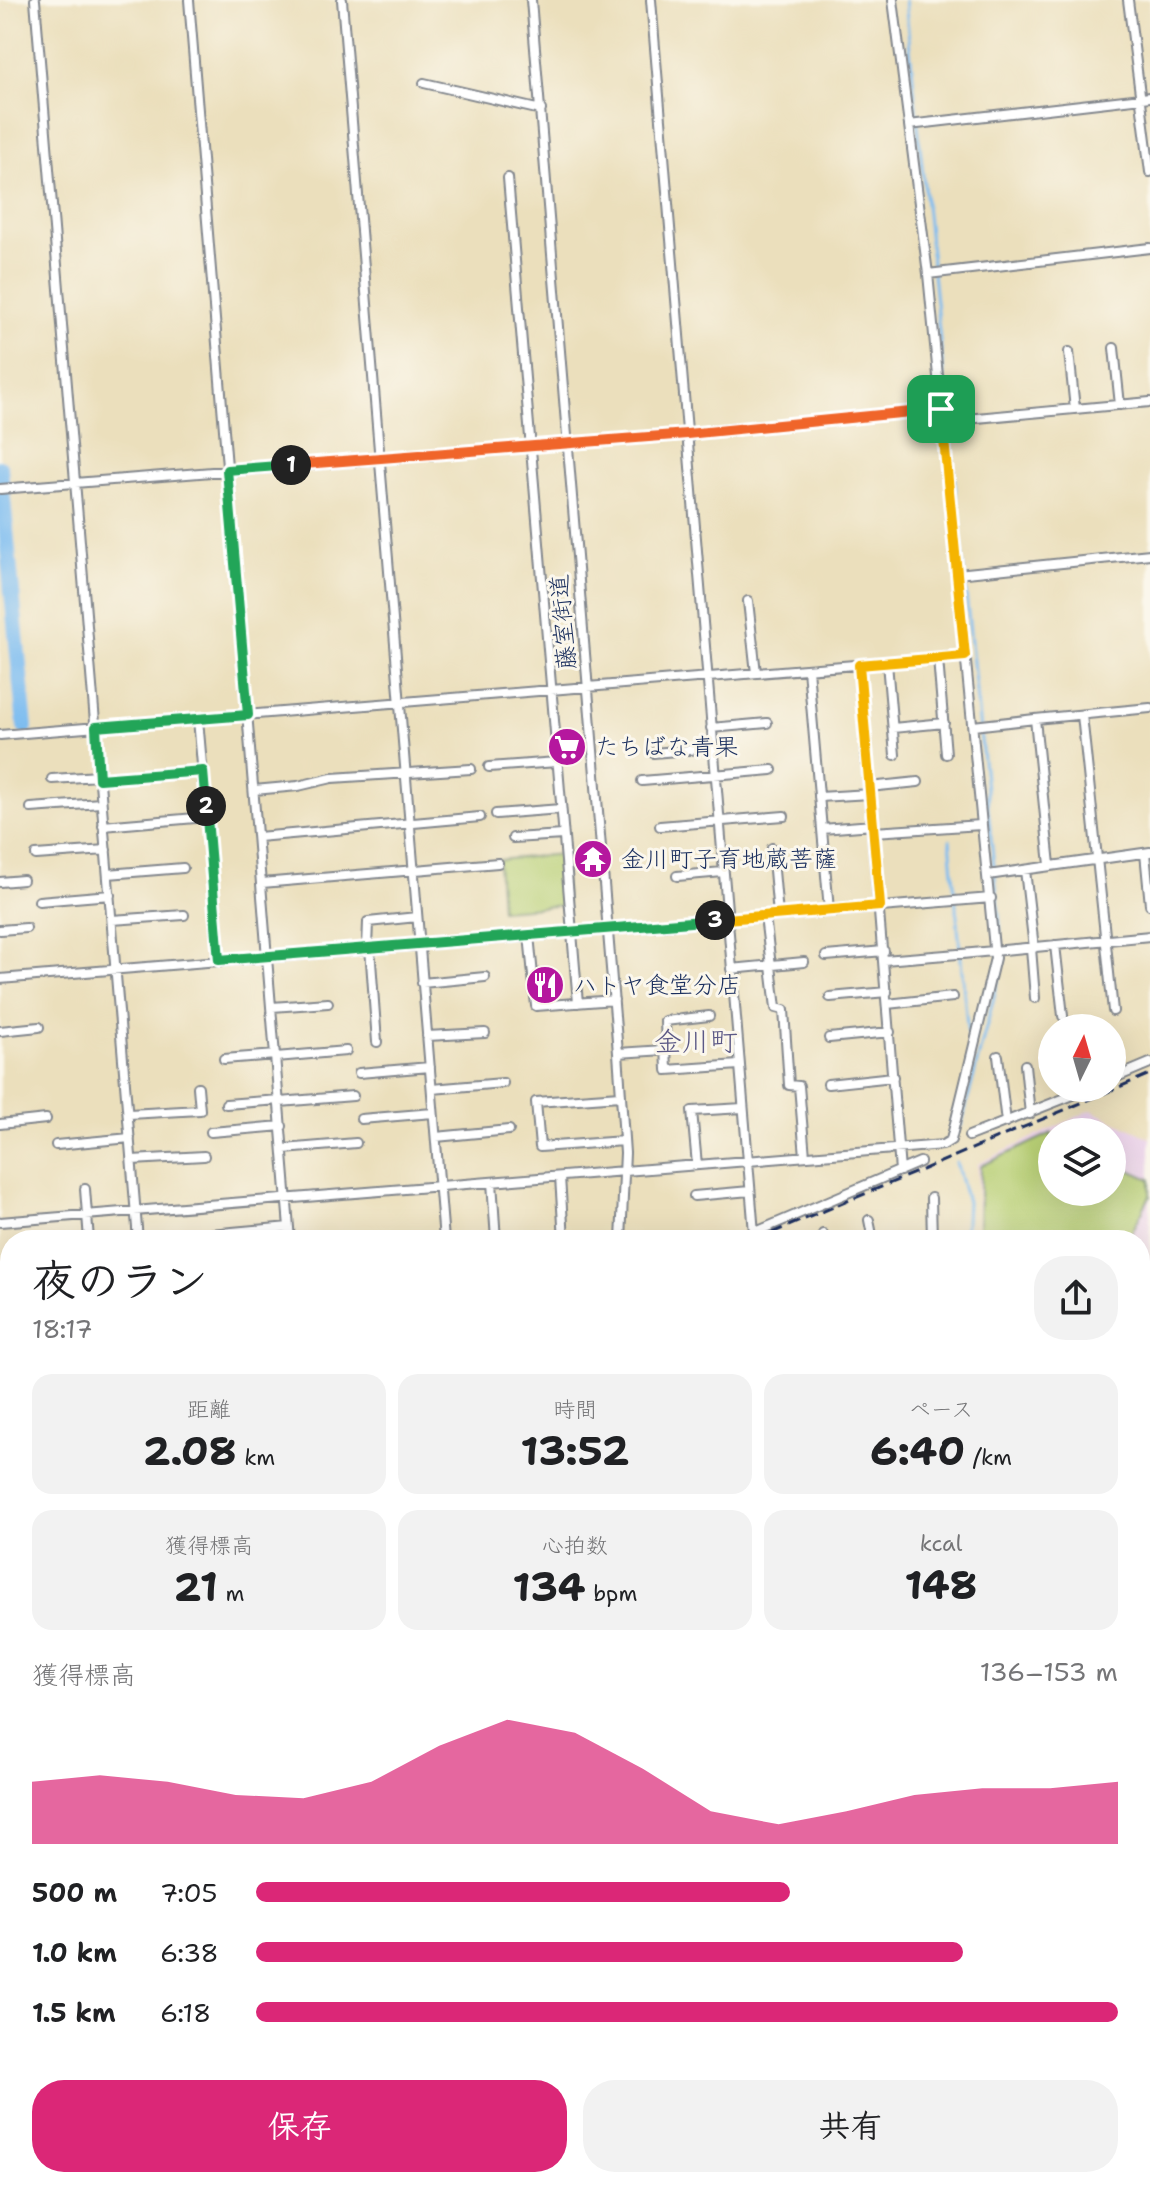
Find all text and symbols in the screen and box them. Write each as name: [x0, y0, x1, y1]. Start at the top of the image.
pin: [907, 375, 975, 443]
icon: arrive: [919, 387, 963, 431]
pin: 1: [271, 445, 311, 485]
text: 1: [286, 450, 296, 479]
street label: 藤室街道: [543, 573, 583, 671]
supermarket icon: たちばな青果: [546, 726, 588, 768]
place label: たちばな青果: [595, 731, 739, 763]
pin: 2: [186, 786, 226, 826]
text: 2: [198, 791, 214, 820]
temple icon: 金川町子育地蔵菩薩: [572, 838, 614, 880]
place label: 金川町子育地蔵菩薩: [621, 843, 837, 875]
pin: 3: [695, 900, 735, 940]
text: 3: [707, 905, 723, 934]
restaurant icon: ハトヤ食堂分店: [524, 964, 566, 1006]
place label: ハトヤ食堂分店: [573, 969, 741, 1001]
north arrow: [1038, 1014, 1126, 1102]
map controls: [1038, 1014, 1126, 1206]
district label: 金川町: [654, 1022, 738, 1060]
button: layers: [1038, 1118, 1126, 1206]
text: 夜のラン: [32, 1251, 208, 1310]
button: share: [1034, 1256, 1118, 1340]
text: 18:17: [32, 1311, 93, 1346]
text: 距離: [187, 1395, 231, 1424]
text: 時間: [553, 1395, 597, 1424]
text: ペース: [909, 1395, 973, 1424]
text: 2.08: [143, 1424, 237, 1478]
text: 13:52: [521, 1424, 629, 1478]
text: 6:40: [870, 1424, 965, 1478]
text: km: [237, 1443, 275, 1472]
text: /km: [965, 1443, 1012, 1472]
text: kcal: [920, 1529, 962, 1558]
text: 獲得標高: [165, 1531, 253, 1560]
text: 心拍数: [542, 1531, 608, 1560]
text: 148: [904, 1558, 978, 1612]
text: 21: [174, 1560, 218, 1614]
text: 134: [513, 1560, 586, 1614]
text: m: [218, 1579, 244, 1608]
text: bpm: [586, 1579, 637, 1608]
text: 136–153 m: [980, 1654, 1118, 1689]
text: 獲得標高: [32, 1657, 136, 1692]
text: 500 m: [32, 1875, 117, 1910]
text: 7:05: [160, 1875, 217, 1910]
text: 1.0 km: [32, 1935, 117, 1970]
text: 6:38: [160, 1935, 219, 1970]
text: 1.5 km: [32, 1995, 116, 2030]
text: 6:18: [160, 1995, 211, 2030]
button: 保存: [32, 2080, 567, 2172]
button: 共有: [583, 2080, 1118, 2172]

